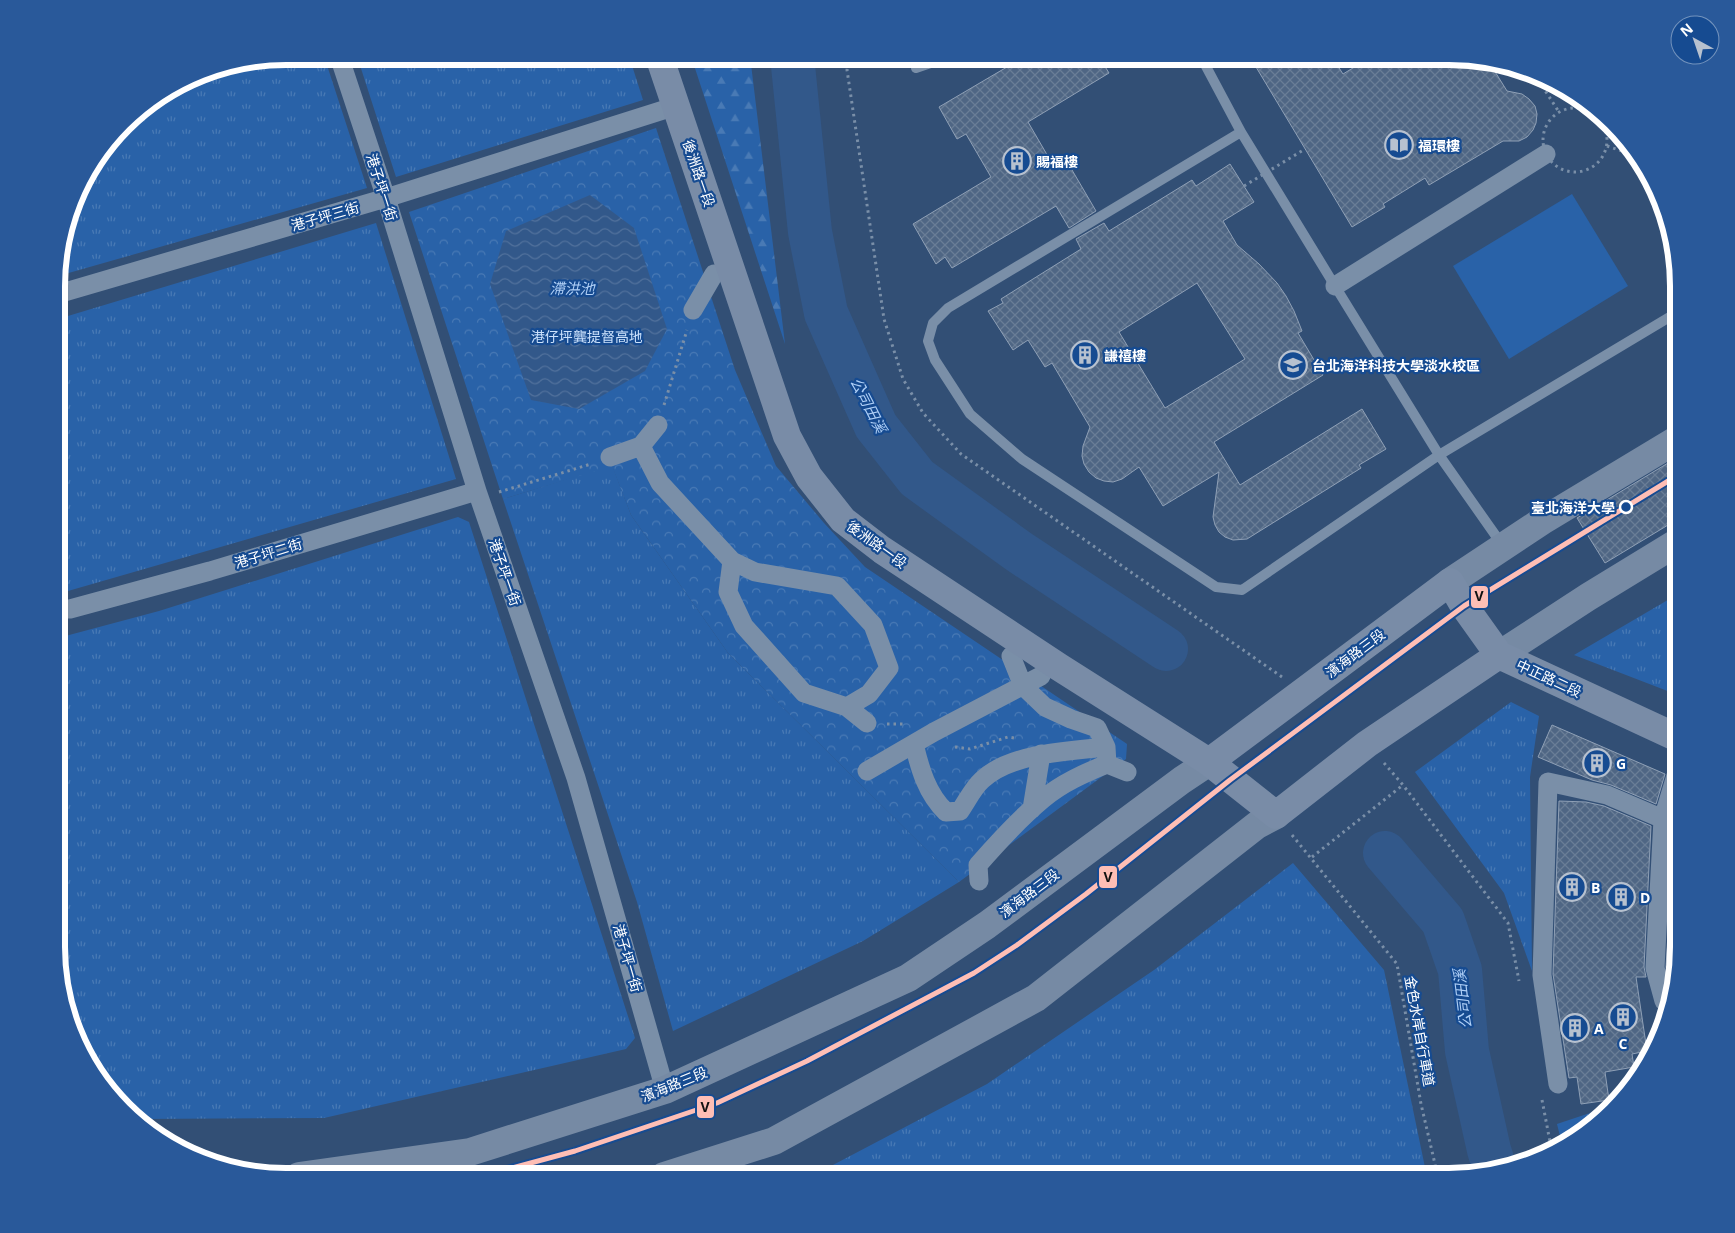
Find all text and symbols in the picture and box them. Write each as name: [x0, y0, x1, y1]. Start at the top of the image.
north arrow: [1670, 15, 1720, 65]
text: N: [1676, 19, 1697, 41]
library icon: 福環樓: [1384, 130, 1414, 160]
place label: 福環樓: [1418, 136, 1460, 155]
street label: 後洲路一段: [679, 137, 719, 209]
building icon: 賜福樓: [1002, 146, 1032, 176]
street label: 港子坪一街: [362, 151, 402, 223]
place label: 賜福樓: [1036, 152, 1078, 171]
street label: 港子坪三街: [289, 197, 361, 235]
water label: 滯洪池: [549, 278, 596, 298]
park label: 港仔坪龔提督高地: [531, 327, 643, 346]
building icon: 謙禧樓: [1070, 340, 1100, 370]
place label: 謙禧樓: [1104, 346, 1146, 365]
school or university icon: 台北海洋科技大學淡水校區: [1278, 350, 1308, 380]
place label: 台北海洋科技大學淡水校區: [1312, 356, 1480, 375]
water label: 公司田溪: [846, 374, 892, 438]
place label: 臺北海洋大學: [1531, 498, 1615, 517]
marker: 臺北海洋大學: [1619, 500, 1633, 514]
street label: 後洲路一段: [843, 516, 911, 572]
street label: 港子坪二街: [232, 534, 304, 572]
street label: 港子坪一街: [485, 536, 525, 608]
line badge: V: [1470, 585, 1489, 609]
text: V: [1474, 586, 1484, 605]
street label: 濱海路三段: [1321, 624, 1389, 682]
street label: 中正路二段: [1513, 655, 1585, 701]
building icon: G: [1582, 748, 1612, 778]
place label: G: [1616, 754, 1626, 773]
street label: 濱海路三段: [995, 864, 1063, 922]
line badge: V: [1098, 865, 1118, 889]
text: V: [1103, 867, 1113, 886]
building icon: B: [1557, 872, 1587, 902]
place label: B: [1591, 878, 1600, 897]
building icon: D: [1606, 882, 1636, 912]
place label: D: [1640, 888, 1650, 907]
street label: 港子坪一街: [609, 922, 647, 994]
water label: 公司田溪: [1448, 966, 1476, 1030]
street label: 金色水岸自行車道: [1401, 974, 1439, 1088]
building icon: C: [1608, 1002, 1638, 1032]
building icon: A: [1560, 1013, 1590, 1043]
place label: A: [1594, 1019, 1604, 1038]
place label: C: [1619, 1034, 1628, 1053]
street label: 濱海路三段: [638, 1062, 710, 1106]
line badge: V: [696, 1095, 715, 1119]
text: V: [700, 1097, 710, 1116]

